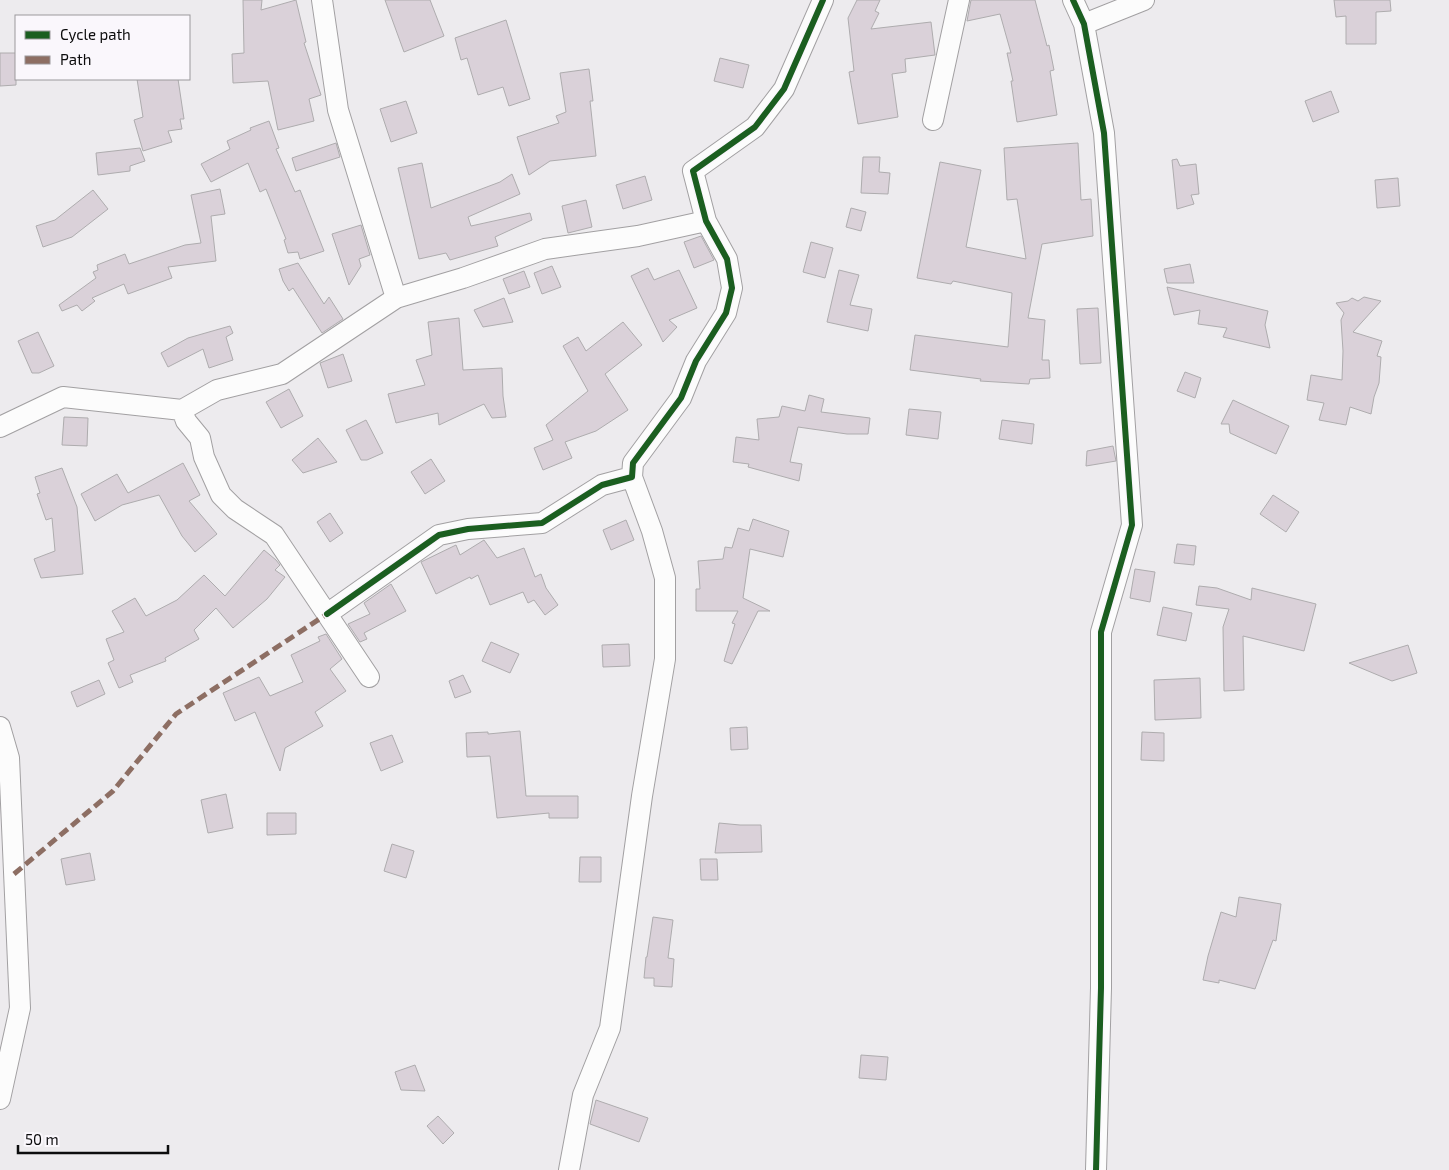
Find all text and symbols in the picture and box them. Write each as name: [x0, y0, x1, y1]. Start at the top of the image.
legend: [15, 15, 190, 80]
text: Cycle path: [60, 25, 131, 43]
text: Path: [60, 50, 91, 68]
scale bar: [18, 1122, 168, 1154]
text: 50 m: [25, 1130, 59, 1148]

